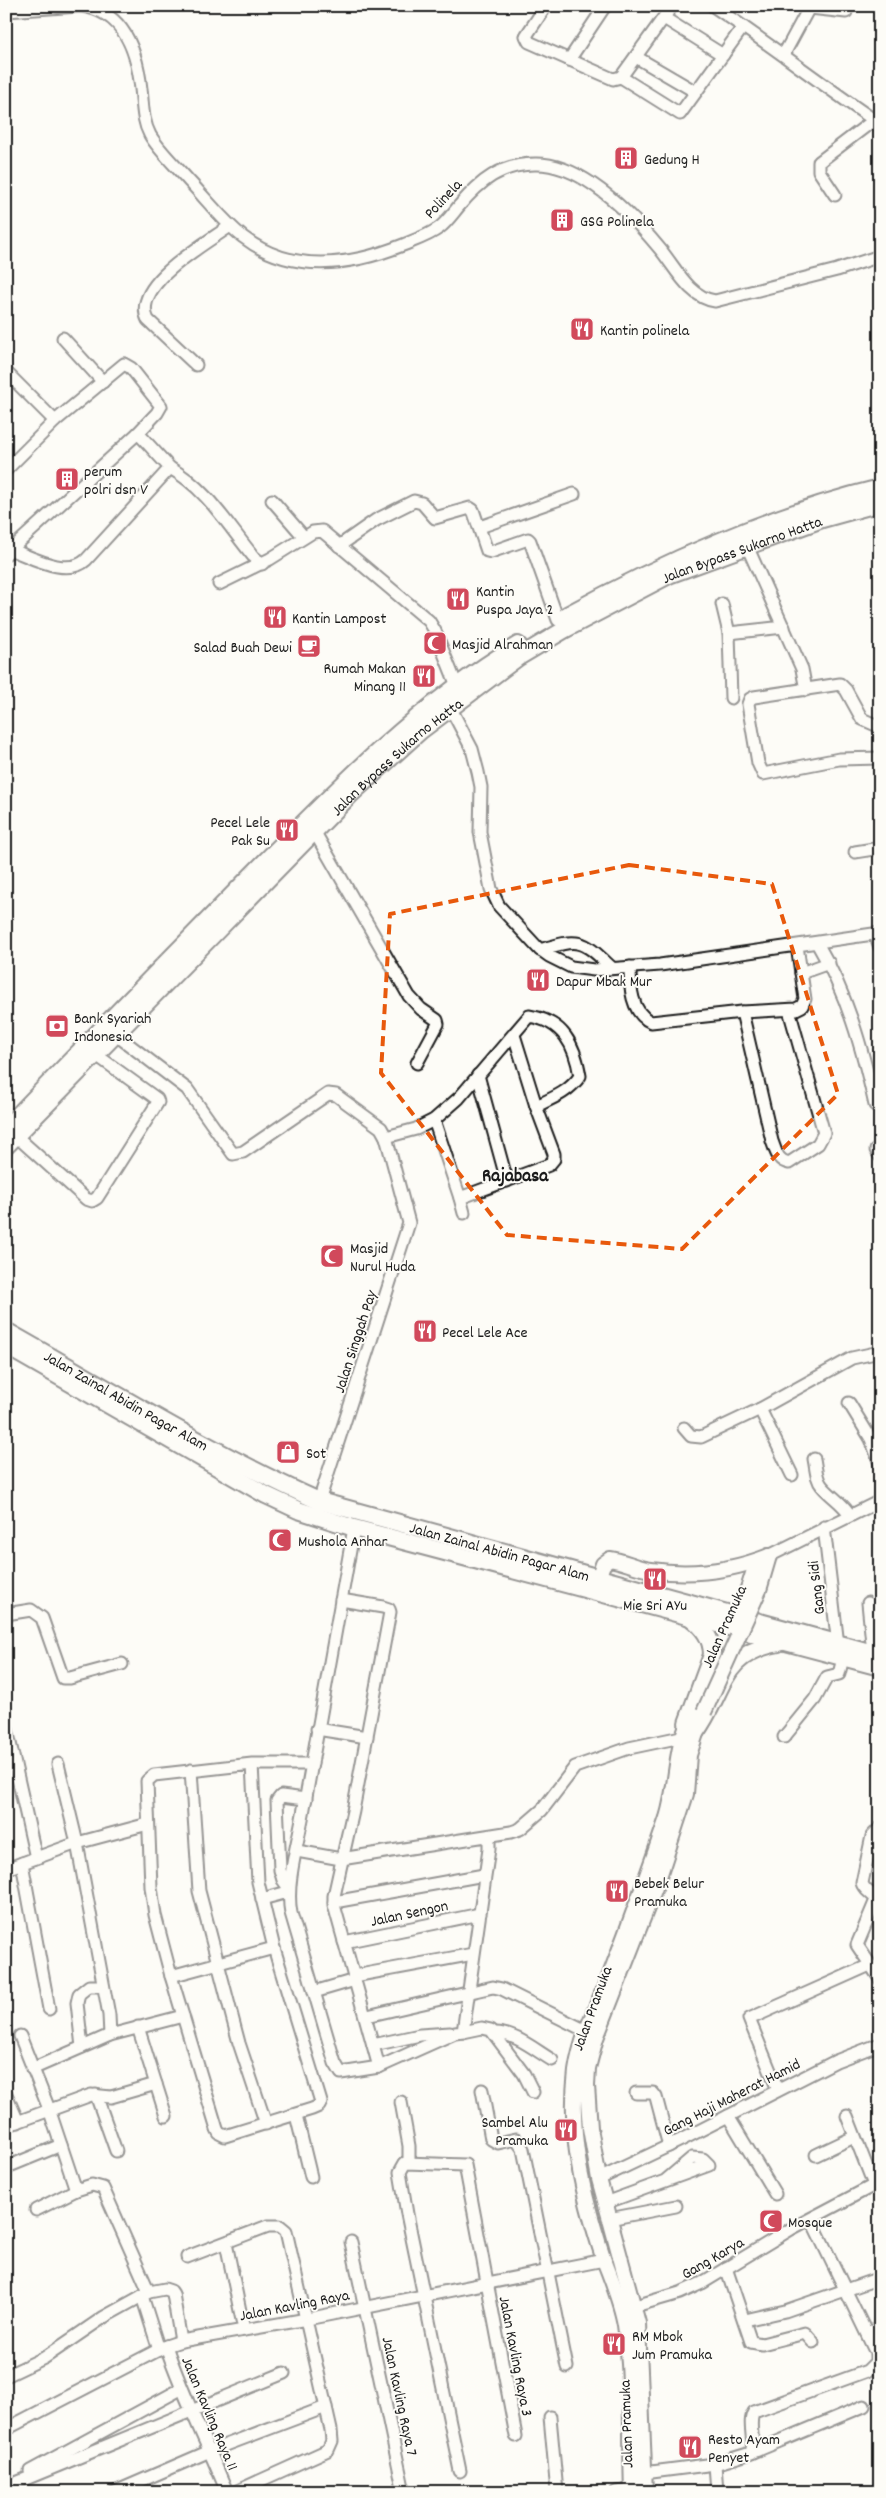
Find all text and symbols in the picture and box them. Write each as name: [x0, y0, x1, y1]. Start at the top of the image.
building icon: Gedung H: [613, 145, 639, 171]
place label: Gedung H: [644, 149, 700, 172]
street label: Polinela: [419, 174, 469, 225]
building icon: GSG Polinela: [549, 207, 575, 233]
place label: GSG Polinela: [580, 211, 654, 234]
restaurant icon: Kantin polinela: [569, 316, 595, 342]
place label: Kantin polinela: [600, 320, 690, 343]
place label: perum polri dsn V: [84, 461, 148, 502]
building icon: perum polri dsn V: [54, 466, 80, 492]
street label: Jalan Bypass Sukarno Hatta: [658, 511, 826, 591]
place label: Kantin Puspa Jaya 2: [476, 581, 553, 622]
restaurant icon: Kantin Puspa Jaya 2: [445, 586, 471, 612]
restaurant icon: Kantin Lampost: [262, 604, 288, 630]
place label: Kantin Lampost: [292, 608, 386, 631]
mosque icon: Masjid Alrahman: [422, 630, 448, 656]
cafe icon: Salad Buah Dewi: [296, 633, 322, 659]
place label: Masjid Alrahman: [452, 634, 553, 657]
place label: Salad Buah Dewi: [193, 637, 292, 660]
place label: Rumah Makan Minang 11: [323, 658, 406, 699]
restaurant icon: Rumah Makan Minang 11: [411, 663, 437, 689]
street label: Jalan Bypass Sukarno Hatta: [327, 693, 469, 822]
place label: Pecel Lele Pak Su: [210, 812, 270, 853]
restaurant icon: Pecel Lele Pak Su: [274, 817, 300, 843]
restaurant icon: Dapur Mbak Mur: [525, 967, 551, 993]
place label: Dapur Mbak Mur: [556, 971, 652, 994]
place label: Bank Syariah Indonesia: [74, 1008, 151, 1049]
bank icon: Bank Syariah Indonesia: [44, 1013, 70, 1039]
district label: Rajabasa: [482, 1164, 549, 1191]
place label: Masjid Nurul Huda: [350, 1238, 416, 1279]
mosque icon: Masjid Nurul Huda: [319, 1243, 345, 1269]
street label: Jalan Singgah Pay: [329, 1287, 384, 1396]
restaurant icon: Pecel Lele Ace: [412, 1318, 438, 1344]
place label: Pecel Lele Ace: [442, 1322, 528, 1345]
street label: Jalan Zainal Abidin Pagar Alam: [39, 1346, 212, 1458]
shop icon: Sot: [275, 1439, 301, 1465]
place label: Sot: [306, 1443, 326, 1466]
street label: Jalan Zainal Abidin Pagar Alam: [407, 1517, 592, 1589]
mosque icon: Mushola Anhar: [267, 1527, 293, 1553]
place label: Mushola Anhar: [298, 1531, 387, 1554]
street label: Gang Sidi: [803, 1559, 832, 1616]
restaurant icon: Mie Sri AYu: [642, 1566, 668, 1592]
street label: Jalan Pramuka: [697, 1582, 754, 1672]
place label: Mie Sri AYu: [623, 1595, 687, 1618]
place label: Bebek Belur Pramuka: [634, 1873, 704, 1914]
restaurant icon: Bebek Belur Pramuka: [604, 1878, 630, 1904]
street label: Jalan Sengon: [369, 1895, 450, 1934]
street label: Jalan Pramuka: [567, 1963, 619, 2054]
street label: Gang Haji Maherat Hamid: [659, 2054, 805, 2143]
place label: Sambel Alu Pramuka: [482, 2112, 548, 2153]
restaurant icon: Sambel Alu Pramuka: [553, 2117, 579, 2143]
mosque icon: Mosque: [758, 2208, 784, 2234]
place label: Mosque: [788, 2212, 832, 2235]
street label: Gang Karya: [678, 2232, 749, 2286]
street label: Jalan Kavling Raya: [238, 2284, 352, 2328]
street label: Jalan Kavling Raya 3: [492, 2294, 537, 2419]
place label: RM Mbok Jum Pramuka: [632, 2326, 713, 2367]
restaurant icon: RM Mbok Jum Pramuka: [601, 2331, 627, 2357]
street label: Jalan Kavling Raya 7: [375, 2335, 422, 2458]
street label: Jalan Kavling Raya 11: [174, 2353, 243, 2475]
street label: Jalan Pramuka: [614, 2379, 641, 2468]
place label: Resto Ayam Penyet: [708, 2429, 780, 2470]
restaurant icon: Resto Ayam Penyet: [677, 2434, 703, 2460]

